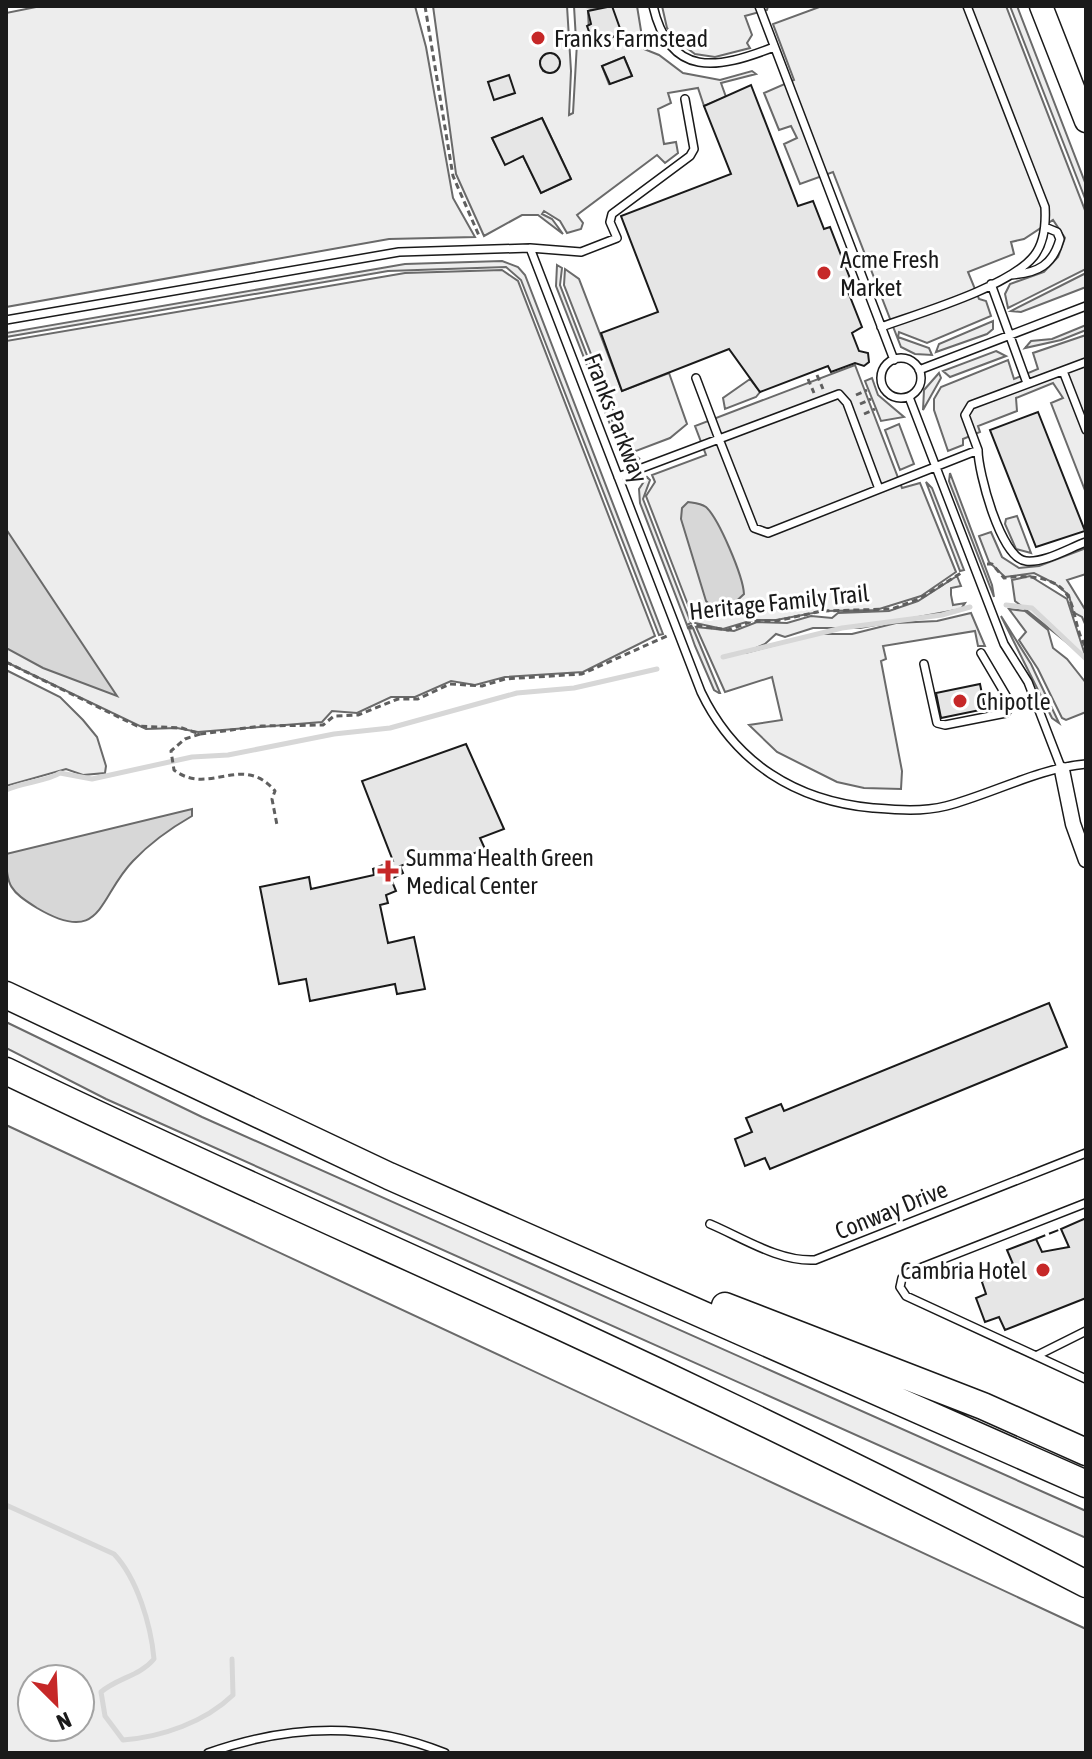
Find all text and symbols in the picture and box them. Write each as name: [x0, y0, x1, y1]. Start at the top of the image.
place label: Franks Farmstead: [554, 25, 708, 52]
marker: Franks Farmstead: [529, 29, 547, 47]
place label: Acme Fresh Market: [840, 246, 939, 301]
marker: Acme Fresh Market: [815, 264, 833, 282]
street label: Franks Parkway: [579, 350, 653, 486]
street label: Heritage Family Trail: [688, 579, 871, 625]
place label: Chipotle: [976, 688, 1051, 715]
marker: Chipotle: [951, 692, 969, 710]
place label: Summa Health Green Medical Center: [406, 844, 594, 899]
marker: Summa Health Green Medical Center: [377, 860, 399, 882]
street label: Conway Drive: [831, 1175, 951, 1245]
place label: Cambria Hotel: [900, 1257, 1028, 1284]
marker: Cambria Hotel: [1034, 1261, 1052, 1279]
north arrow: [16, 1663, 96, 1743]
text: N: [53, 1707, 75, 1736]

